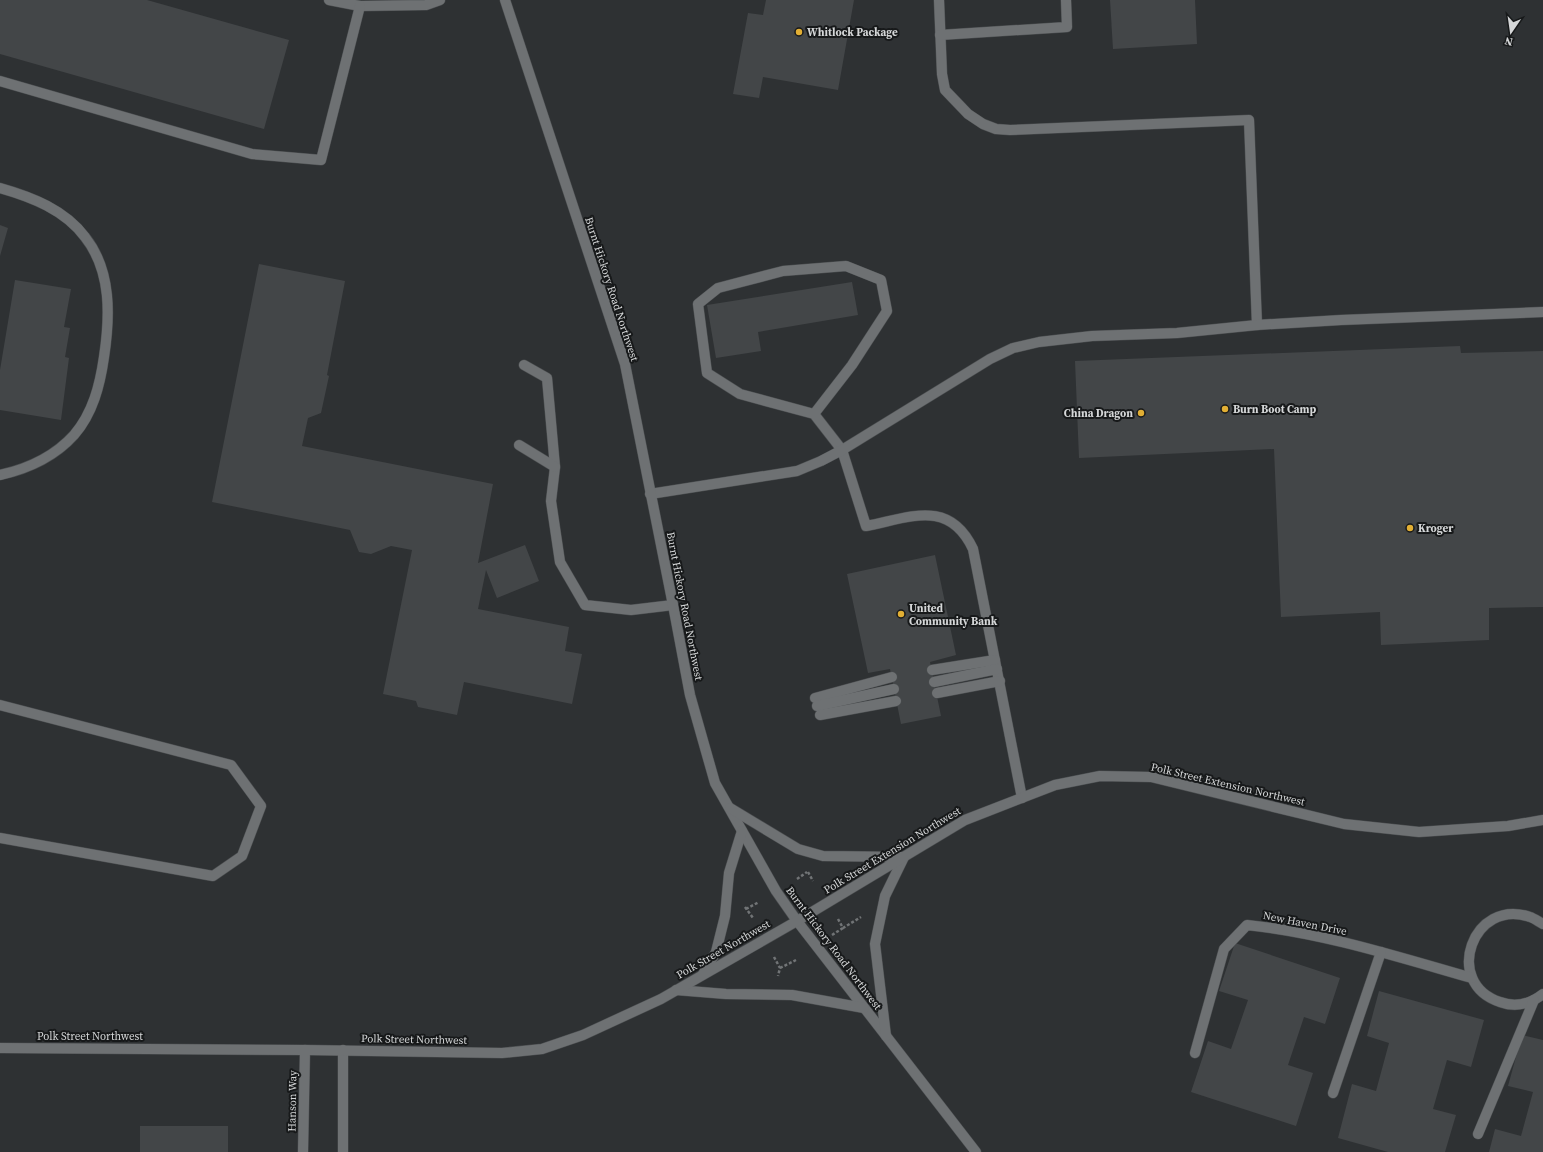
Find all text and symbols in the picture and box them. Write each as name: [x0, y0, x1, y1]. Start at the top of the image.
north arrow: [1491, 12, 1531, 52]
place label: Whitlock Package: [807, 25, 898, 40]
marker: Whitlock Package: [794, 27, 804, 37]
text: N: [1503, 33, 1514, 49]
street label: Burnt Hickory Road Northwest: [581, 215, 642, 364]
place label: Burn Boot Camp: [1233, 402, 1316, 417]
marker: Burn Boot Camp: [1220, 404, 1230, 414]
place label: China Dragon: [1064, 406, 1133, 421]
marker: China Dragon: [1136, 408, 1146, 418]
place label: Kroger: [1418, 521, 1454, 536]
marker: Kroger: [1405, 523, 1415, 533]
street label: Burnt Hickory Road Northwest: [663, 531, 706, 682]
place label: United Community Bank: [909, 601, 998, 629]
marker: United Community Bank: [896, 609, 906, 619]
street label: Polk Street Extension Northwest: [1149, 759, 1307, 810]
street label: Polk Street Extension Northwest: [821, 803, 964, 897]
street label: Burnt Hickory Road Northwest: [782, 884, 885, 1013]
street label: New Haven Drive: [1262, 908, 1348, 939]
street label: Polk Street Northwest: [674, 916, 773, 982]
street label: Polk Street Northwest: [37, 1029, 143, 1044]
street label: Polk Street Northwest: [361, 1031, 467, 1048]
street label: Hanson Way: [284, 1070, 301, 1132]

